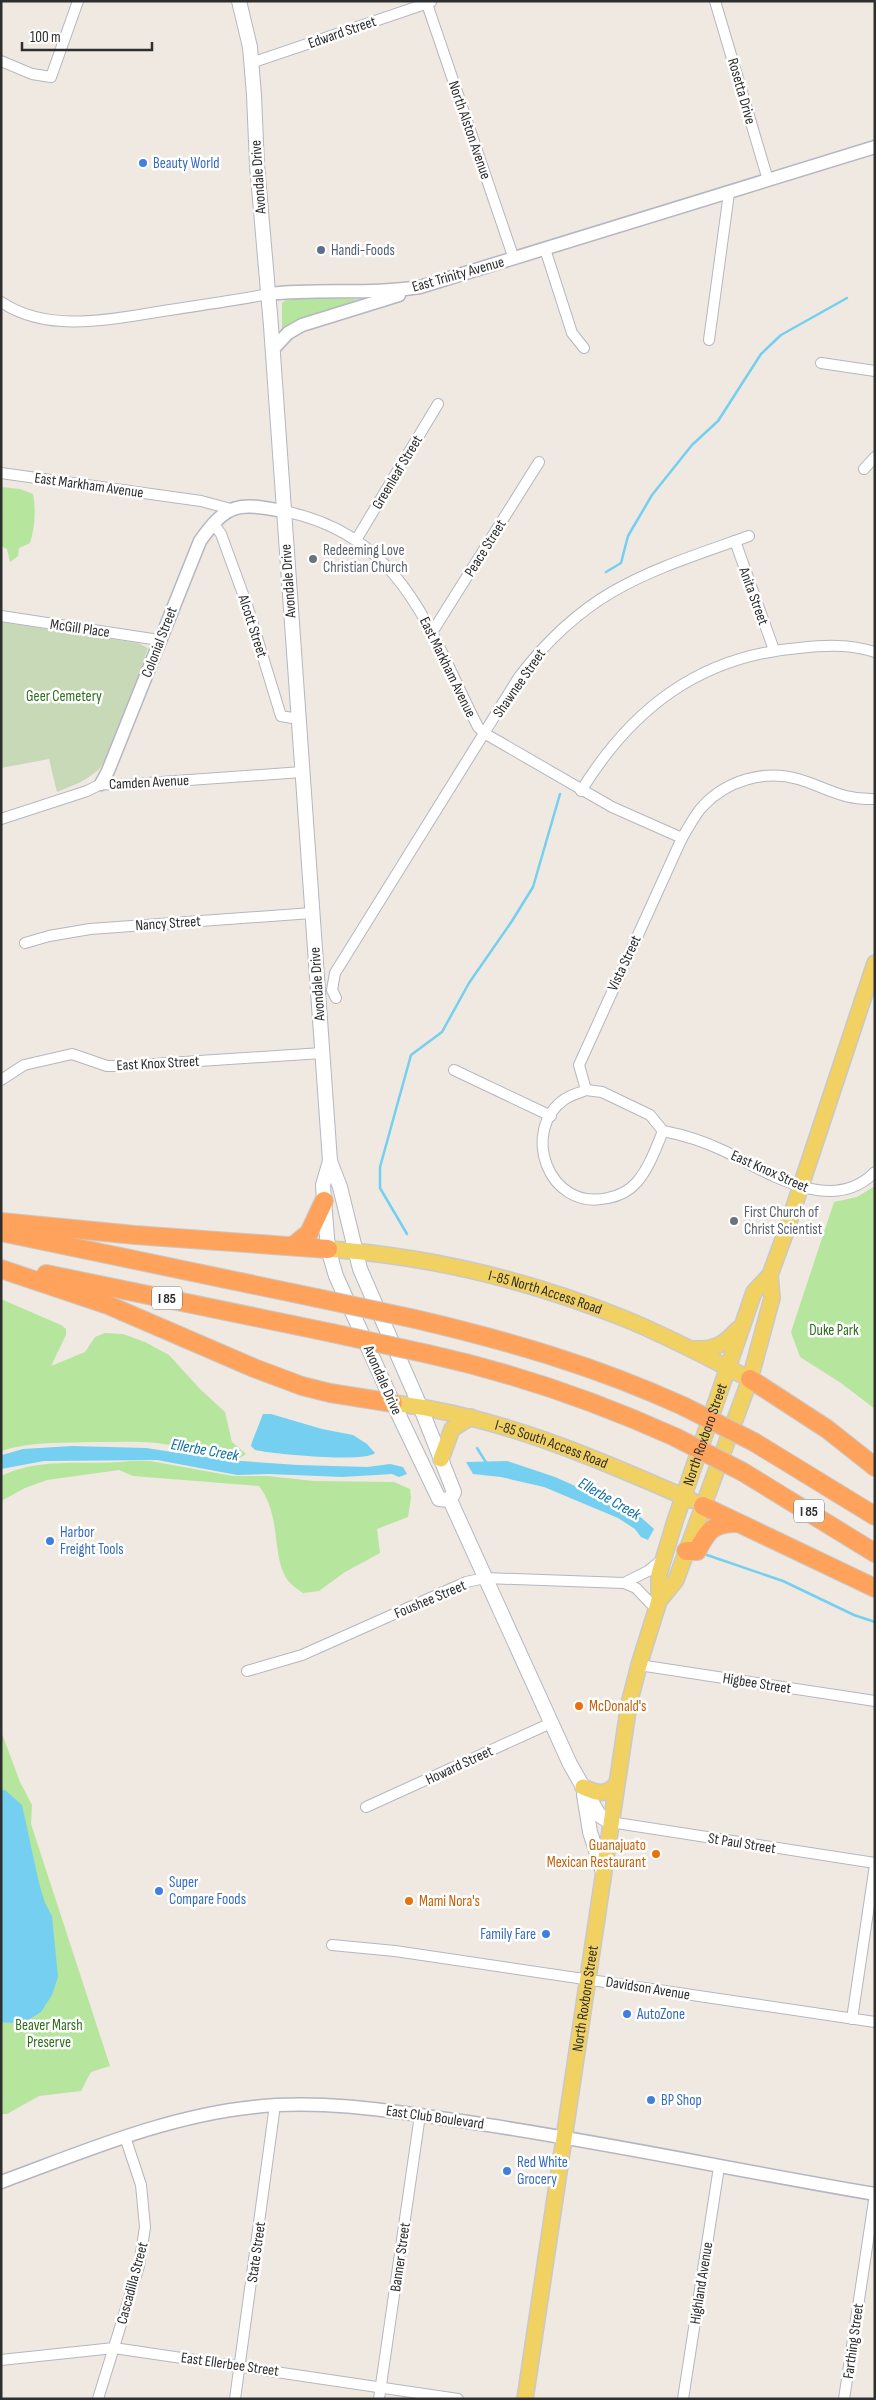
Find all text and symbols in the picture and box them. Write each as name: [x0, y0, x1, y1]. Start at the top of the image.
street label: Edward Street: [306, 12, 379, 53]
scale bar: [22, 20, 152, 52]
text: 100 m: [30, 28, 61, 47]
street label: Rosetta Drive: [723, 56, 760, 126]
street label: North Alston Avenue: [444, 79, 495, 182]
street label: Avondale Drive: [246, 139, 271, 216]
place label: Beauty World: [153, 154, 220, 173]
marker: Beauty World: [137, 157, 149, 169]
place label: Handi-Foods: [331, 241, 395, 260]
marker: Handi-Foods: [315, 244, 327, 256]
street label: East Trinity Avenue: [410, 252, 506, 297]
street label: Greenleaf Street: [368, 431, 427, 513]
street label: East Markham Avenue: [33, 468, 145, 503]
street label: Peace Street: [460, 516, 511, 580]
place label: Redeeming Love Christian Church: [323, 541, 408, 577]
street label: Avondale Drive: [276, 543, 301, 620]
marker: Redeeming Love Christian Church: [307, 553, 319, 565]
street label: Anita Street: [734, 564, 773, 628]
street label: Alcott Street: [233, 591, 272, 660]
street label: Colonial Street: [137, 604, 182, 680]
street label: East Markham Avenue: [415, 614, 480, 721]
street label: McGill Place: [49, 615, 111, 642]
street label: Shawnee Street: [489, 645, 550, 721]
park label: Geer Cemetery: [26, 687, 102, 706]
street label: Camden Avenue: [108, 771, 190, 794]
street label: Nancy Street: [135, 912, 202, 935]
street label: Vista Street: [603, 932, 646, 994]
street label: Avondale Drive: [305, 946, 330, 1023]
street label: East Knox Street: [116, 1052, 200, 1075]
street label: East Knox Street: [728, 1146, 812, 1197]
place label: First Church of Christ Scientist: [744, 1203, 823, 1239]
marker: First Church of Christ Scientist: [728, 1215, 740, 1227]
street label: I-85 North Access Road: [486, 1266, 605, 1319]
road number: I 85: [152, 1286, 182, 1310]
park label: Duke Park: [809, 1321, 859, 1340]
street label: Avondale Drive: [358, 1342, 406, 1418]
street label: North Roxboro Street: [679, 1380, 732, 1488]
street label: I-85 South Access Road: [493, 1416, 610, 1473]
water label: Ellerbe Creek: [169, 1435, 241, 1466]
water label: Ellerbe Creek: [575, 1474, 645, 1525]
road number: I 85: [794, 1500, 824, 1522]
place label: Harbor Freight Tools: [60, 1523, 124, 1559]
marker: Harbor Freight Tools: [44, 1535, 56, 1547]
street label: Foushee Street: [392, 1576, 469, 1623]
street label: Higbee Street: [721, 1669, 793, 1698]
place label: McDonald's: [589, 1697, 647, 1716]
marker: McDonald's: [573, 1700, 585, 1712]
street label: Howard Street: [423, 1741, 496, 1789]
street label: St Paul Street: [707, 1829, 778, 1858]
place label: Guanajuato Mexican Restaurant: [547, 1836, 646, 1872]
marker: Guanajuato Mexican Restaurant: [650, 1848, 662, 1860]
place label: Super Compare Foods: [169, 1873, 246, 1909]
marker: Super Compare Foods: [153, 1885, 165, 1897]
place label: Mami Nora's: [419, 1892, 480, 1911]
marker: Mami Nora's: [403, 1895, 415, 1907]
place label: Family Fare: [480, 1925, 536, 1944]
marker: Family Fare: [540, 1928, 552, 1940]
street label: North Roxboro Street: [568, 1944, 603, 2053]
street label: Davidson Avenue: [605, 1972, 691, 2005]
place label: AutoZone: [636, 2005, 685, 2024]
marker: AutoZone: [621, 2008, 633, 2020]
park label: Beaver Marsh Preserve: [15, 2016, 83, 2052]
place label: BP Shop: [661, 2091, 702, 2110]
marker: BP Shop: [645, 2094, 657, 2106]
street label: East Club Boulevard: [385, 2101, 485, 2134]
place label: Red White Grocery: [517, 2153, 568, 2189]
marker: Red White Grocery: [501, 2165, 513, 2177]
street label: State Street: [243, 2220, 270, 2284]
street label: Banner Street: [386, 2221, 415, 2293]
street label: Cascadilla Street: [112, 2240, 153, 2326]
street label: Highland Avenue: [686, 2241, 717, 2326]
street label: Farthing Street: [839, 2302, 868, 2380]
street label: East Ellerbee Street: [180, 2348, 280, 2381]

